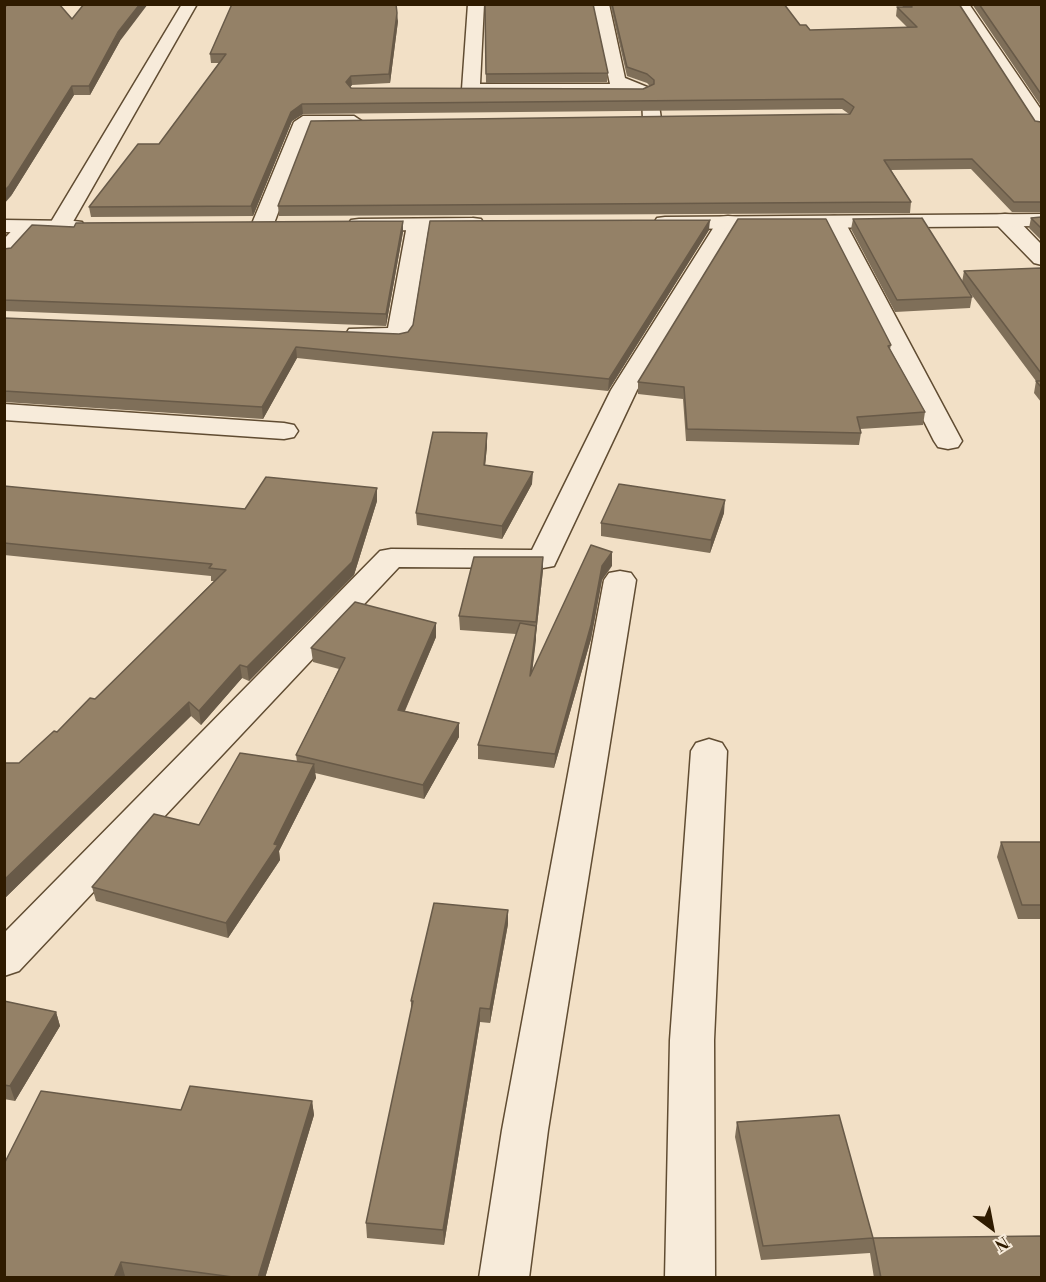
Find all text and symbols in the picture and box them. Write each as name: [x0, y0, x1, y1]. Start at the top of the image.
north arrow: [962, 1198, 1022, 1258]
text: N: [991, 1231, 1012, 1255]

